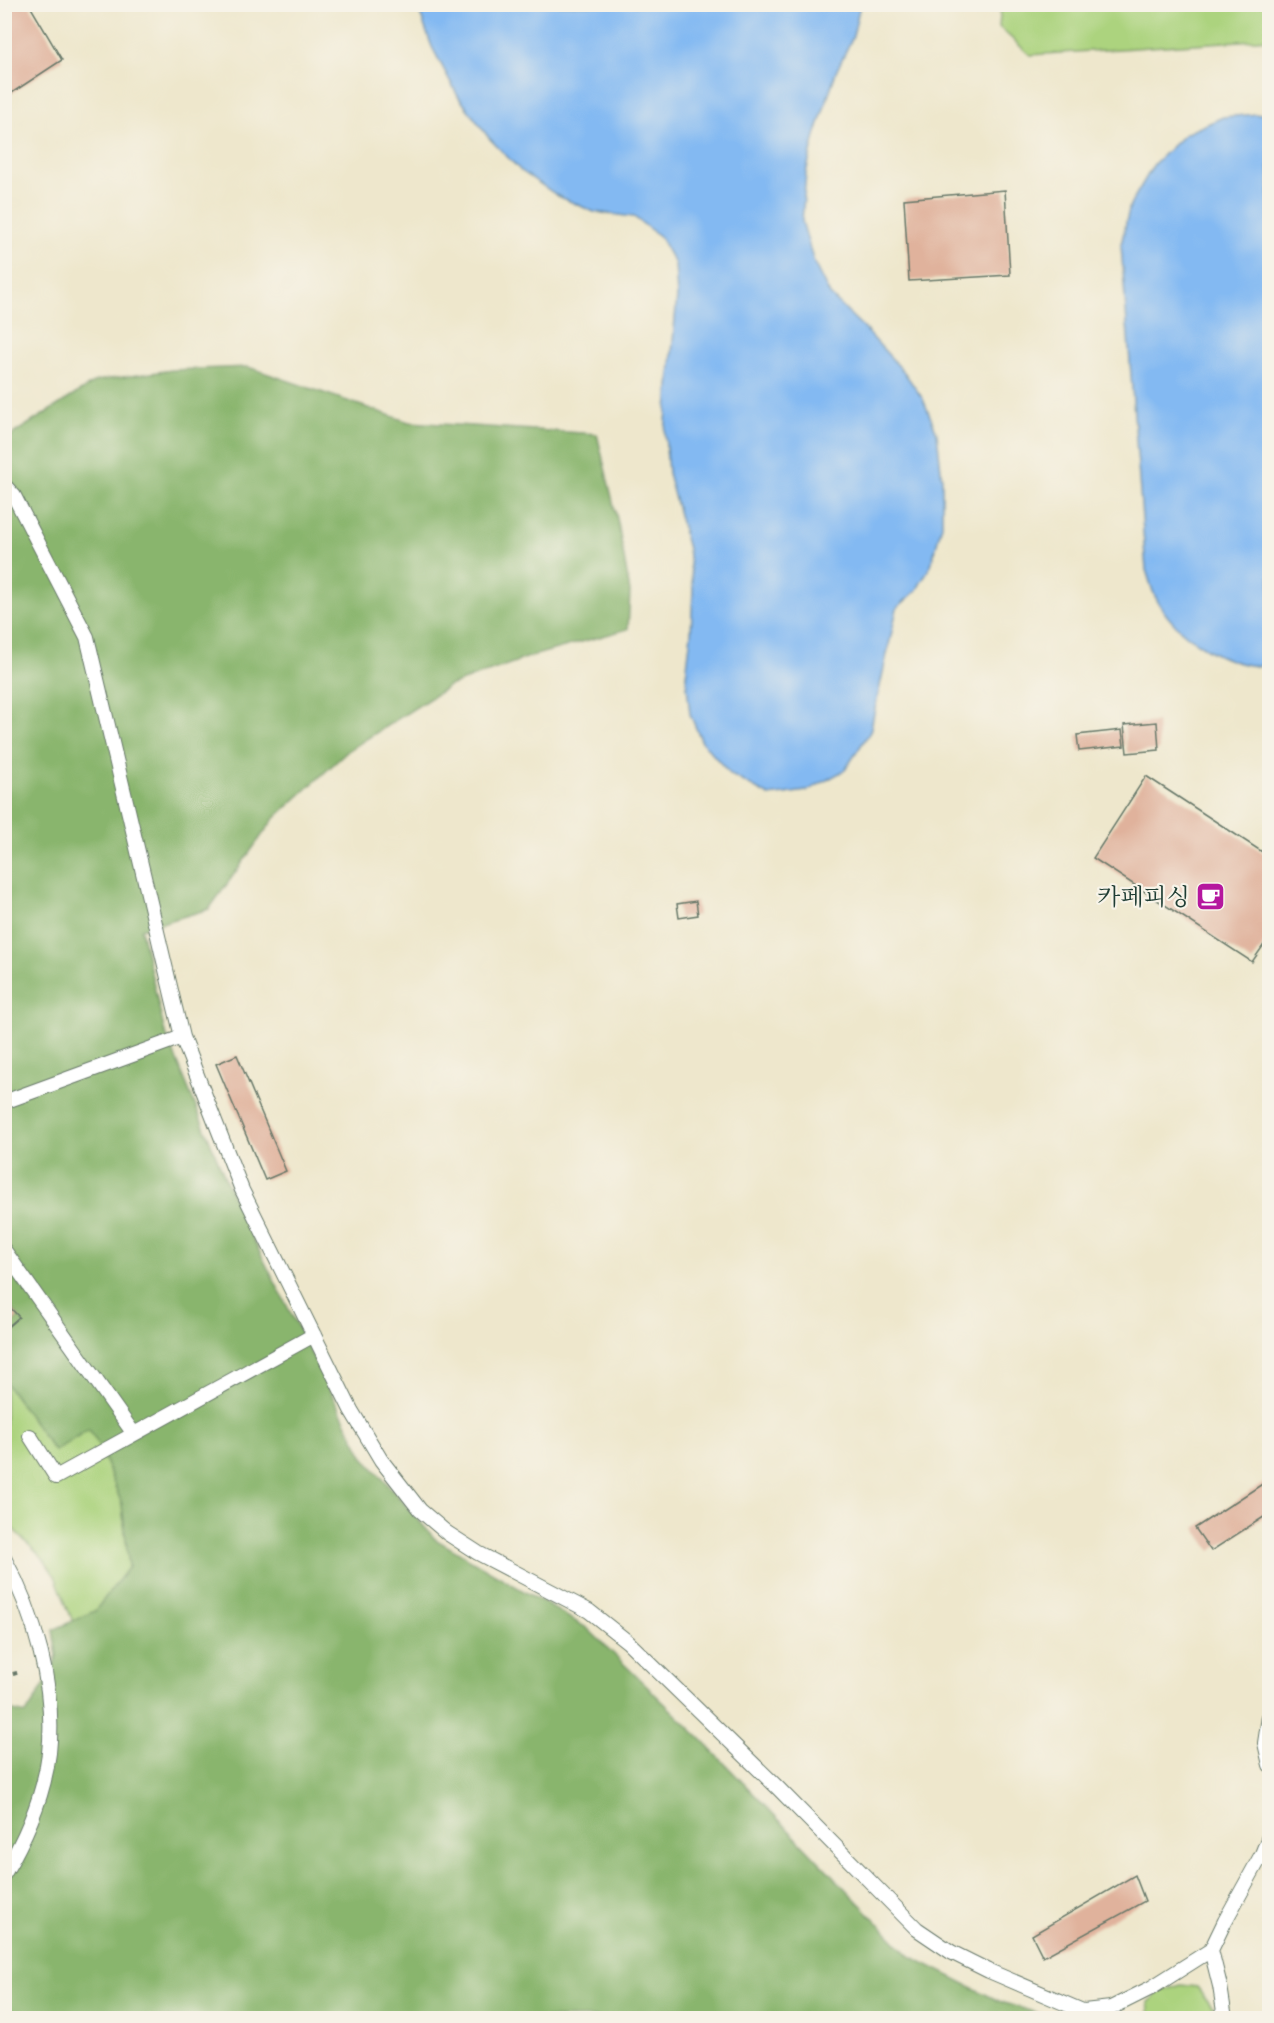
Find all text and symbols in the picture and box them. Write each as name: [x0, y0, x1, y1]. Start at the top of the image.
cafe icon: 카페피싱: [1195, 881, 1227, 913]
place label: 카페피싱: [1097, 883, 1190, 913]

